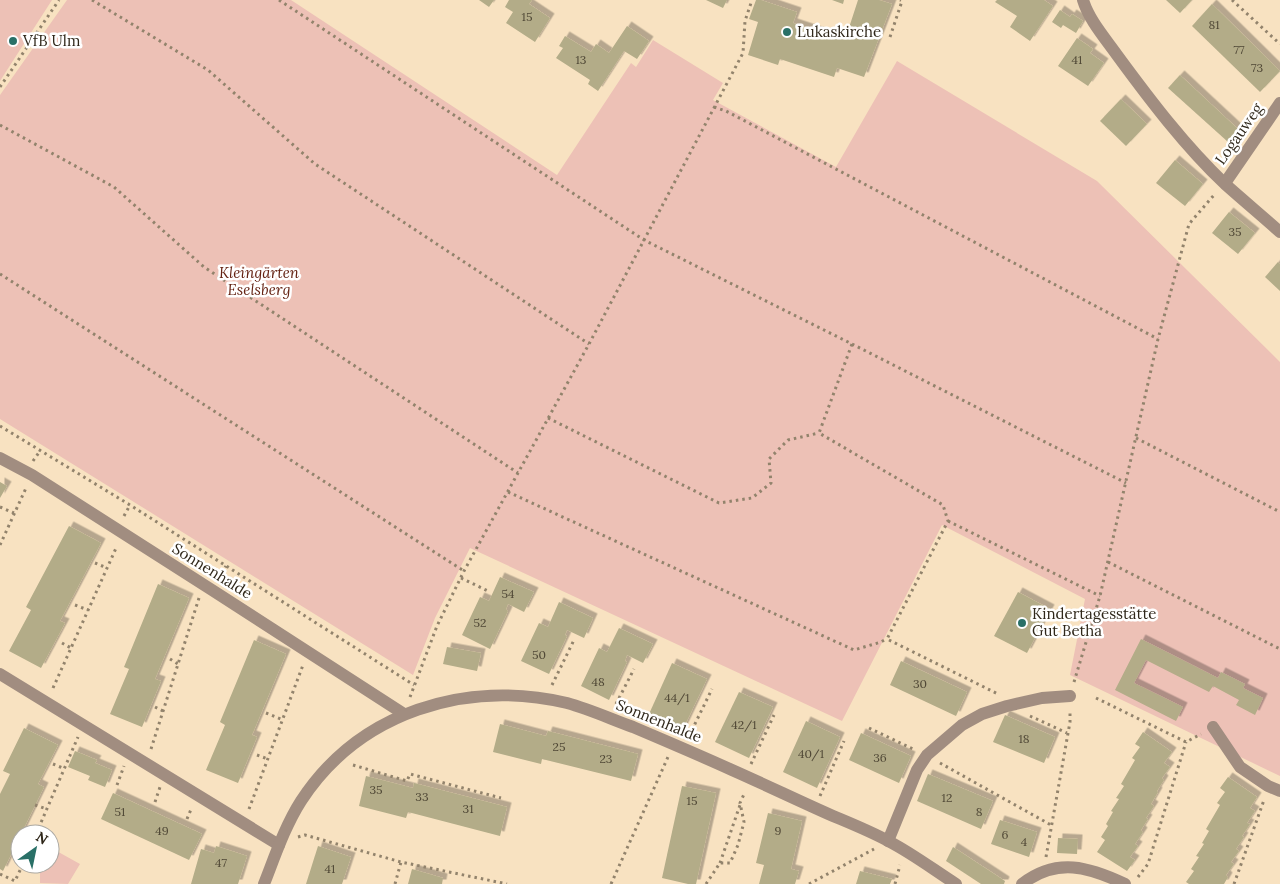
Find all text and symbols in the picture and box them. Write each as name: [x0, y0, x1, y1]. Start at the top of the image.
house number: 15: [522, 9, 532, 24]
house number: 81: [1208, 17, 1220, 32]
place label: Lukaskirche: [797, 22, 881, 41]
marker: Lukaskirche: [781, 26, 793, 38]
place label: VfB Ulm: [22, 31, 80, 50]
marker: VfB Ulm: [7, 35, 19, 47]
house number: 77: [1233, 42, 1245, 57]
house number: 13: [575, 52, 587, 67]
house number: 41: [1072, 52, 1082, 67]
house number: 73: [1251, 60, 1263, 75]
street label: Logauweg: [1211, 99, 1267, 168]
house number: 35: [1228, 224, 1242, 239]
park label: Kleingärten Eselsberg: [219, 263, 300, 299]
street label: Sonnenhalde: [169, 539, 256, 603]
house number: 54: [501, 586, 515, 601]
place label: Kindertagesstätte Gut Betha: [1032, 604, 1156, 640]
house number: 52: [474, 615, 486, 630]
marker: Kindertagesstätte Gut Betha: [1016, 617, 1028, 629]
house number: 50: [532, 647, 546, 662]
house number: 48: [591, 674, 605, 689]
house number: 30: [913, 676, 927, 691]
house number: 44/1: [664, 690, 690, 706]
street label: Sonnenhalde: [614, 695, 705, 746]
house number: 42/1: [731, 717, 757, 733]
house number: 18: [1018, 731, 1030, 746]
house number: 25: [553, 739, 565, 754]
house number: 40/1: [798, 746, 824, 762]
house number: 36: [873, 750, 887, 765]
house number: 23: [600, 751, 613, 766]
house number: 35: [369, 782, 383, 797]
house number: 33: [415, 789, 429, 804]
house number: 12: [942, 790, 952, 805]
house number: 15: [687, 793, 697, 808]
house number: 31: [462, 801, 474, 816]
house number: 51: [115, 804, 125, 819]
house number: 8: [976, 804, 983, 819]
house number: 49: [155, 823, 169, 838]
house number: 9: [775, 823, 782, 838]
north arrow: [10, 824, 60, 874]
house number: 6: [1002, 827, 1009, 842]
text: N: [33, 828, 52, 849]
house number: 4: [1021, 834, 1028, 849]
house number: 47: [215, 855, 227, 870]
house number: 41: [325, 861, 335, 876]

